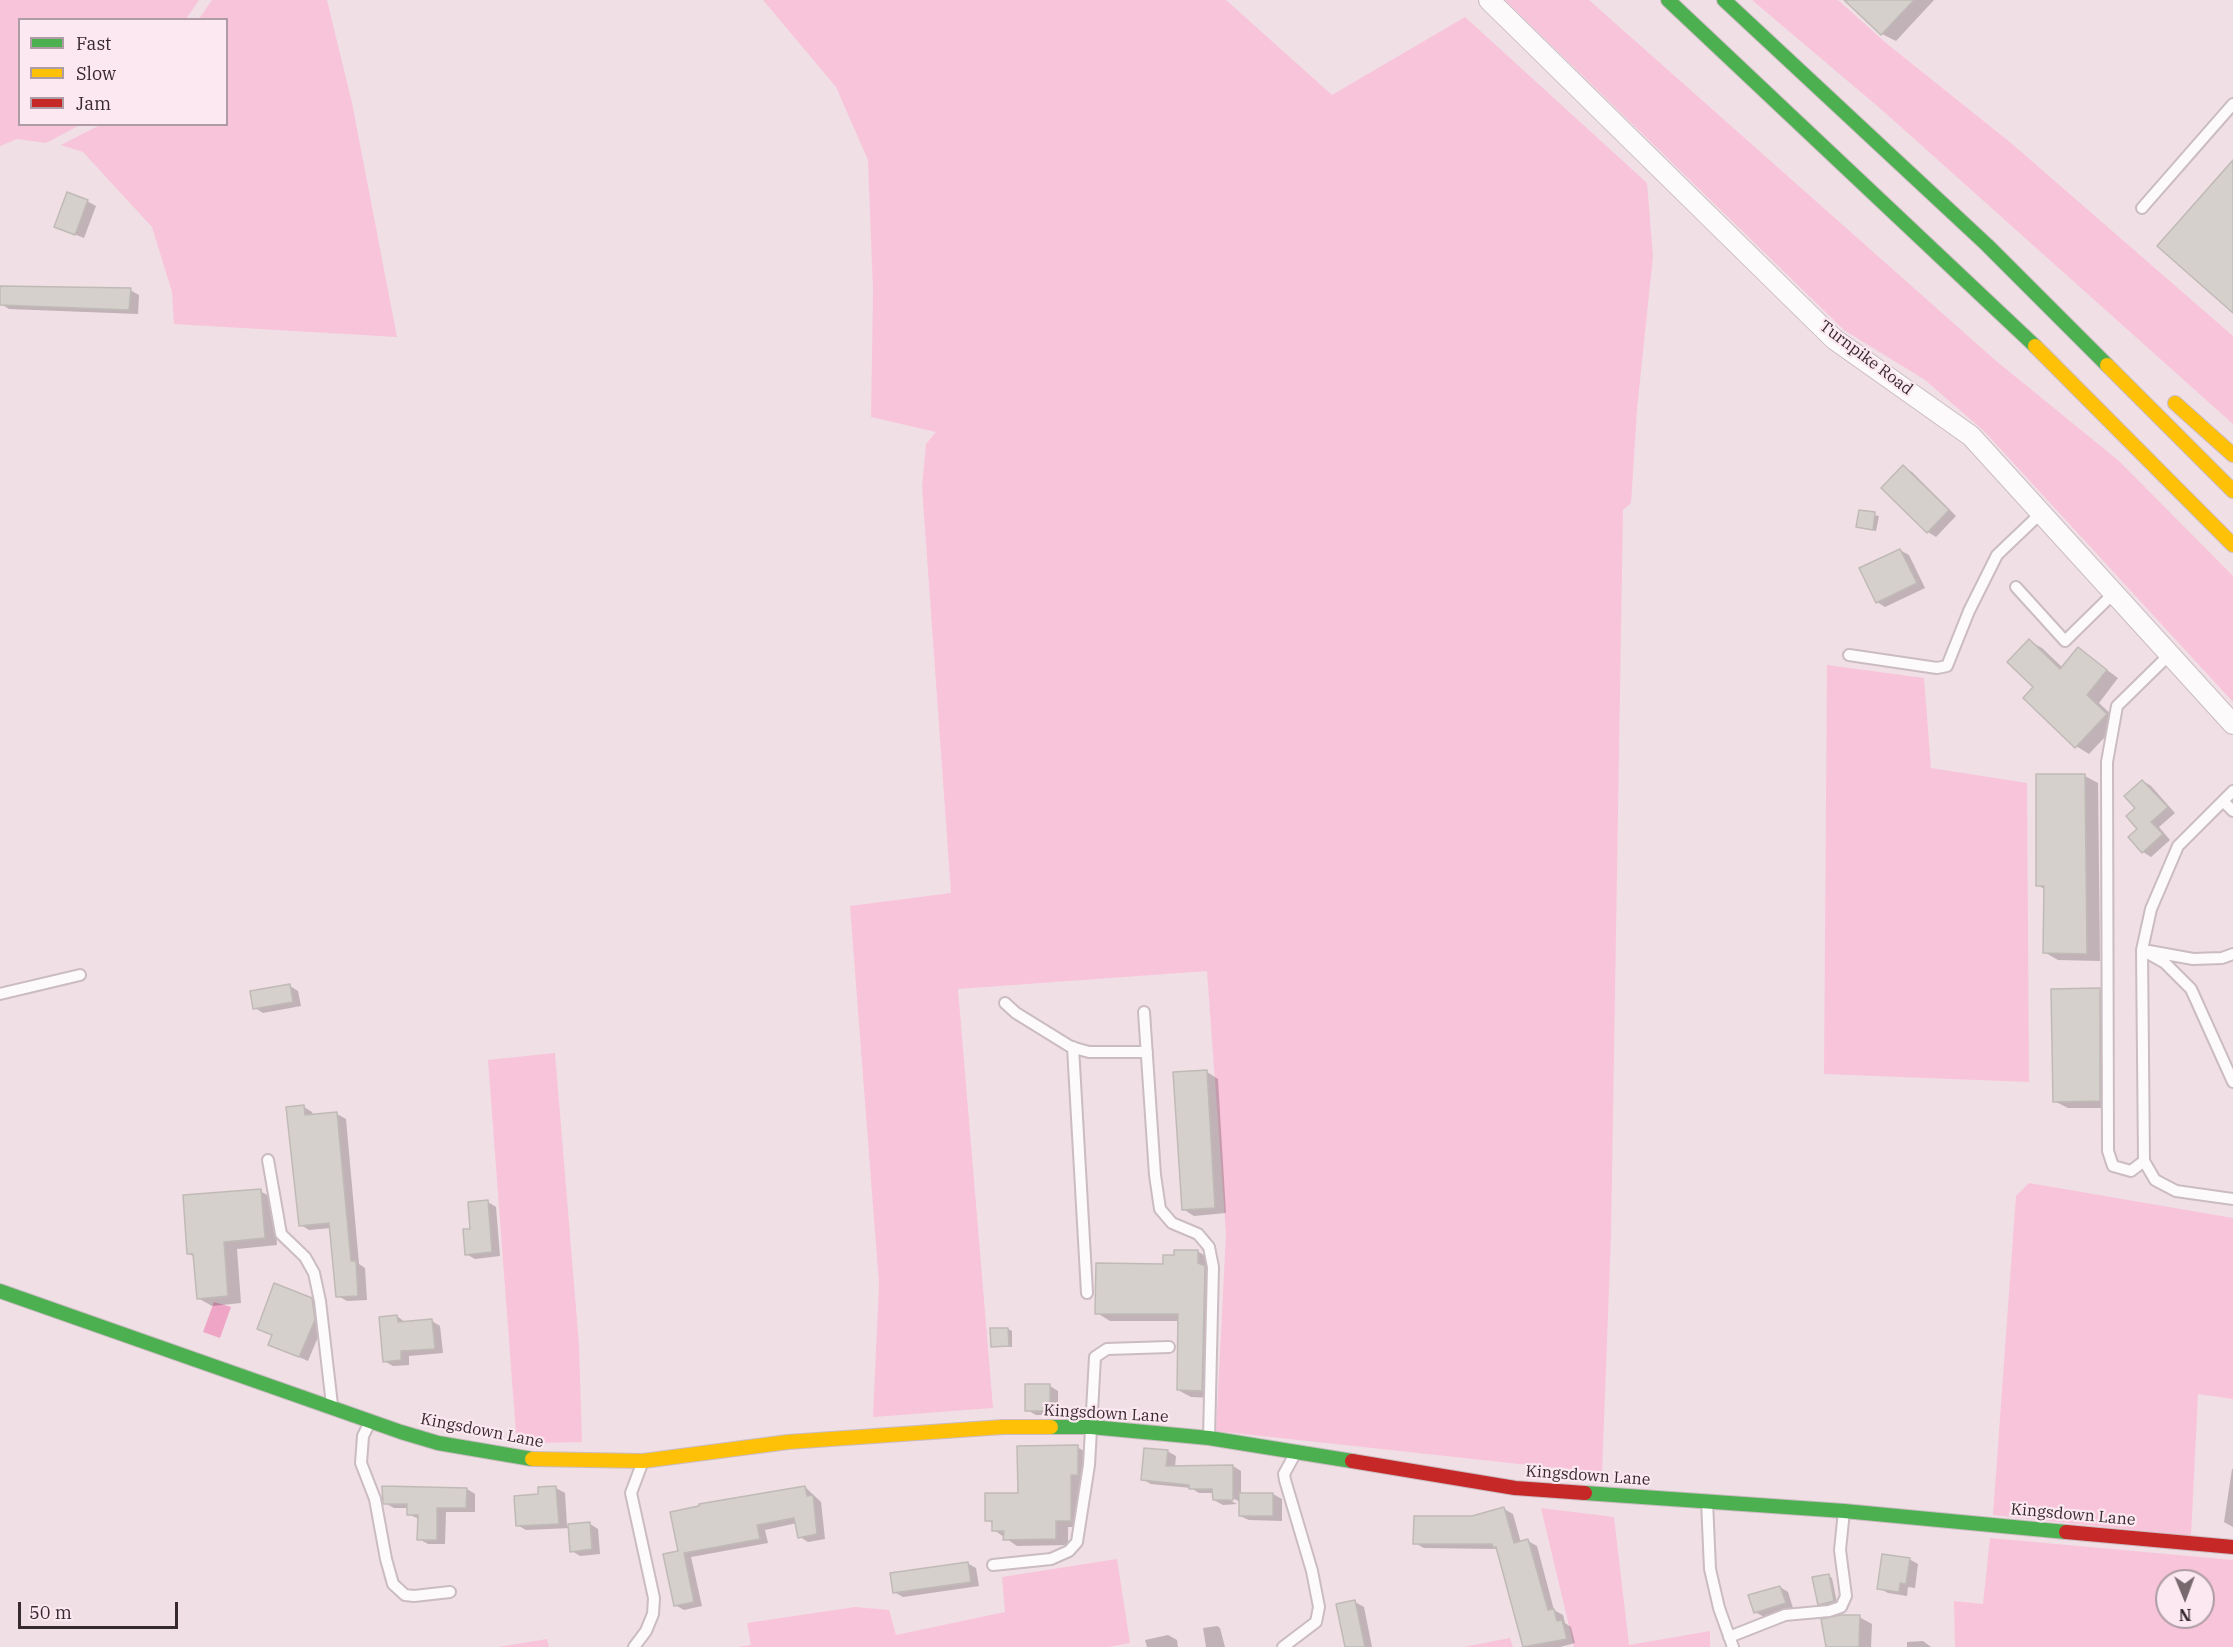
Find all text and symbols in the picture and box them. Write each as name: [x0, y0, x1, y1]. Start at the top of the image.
legend: [18, 18, 228, 126]
text: Fast: [76, 32, 111, 55]
text: Slow: [76, 62, 116, 85]
text: Jam: [76, 92, 111, 115]
street label: Turnpike Road: [1816, 317, 1916, 399]
street label: Kingsdown Lane: [1043, 1401, 1169, 1427]
street label: Kingsdown Lane: [419, 1410, 545, 1452]
street label: Kingsdown Lane: [1525, 1462, 1651, 1490]
street label: Kingsdown Lane: [2010, 1500, 2136, 1530]
north arrow: [2155, 1569, 2215, 1629]
scale bar: [21, 1590, 182, 1628]
text: 50 m: [29, 1601, 72, 1624]
text: N: [2179, 1605, 2192, 1625]

